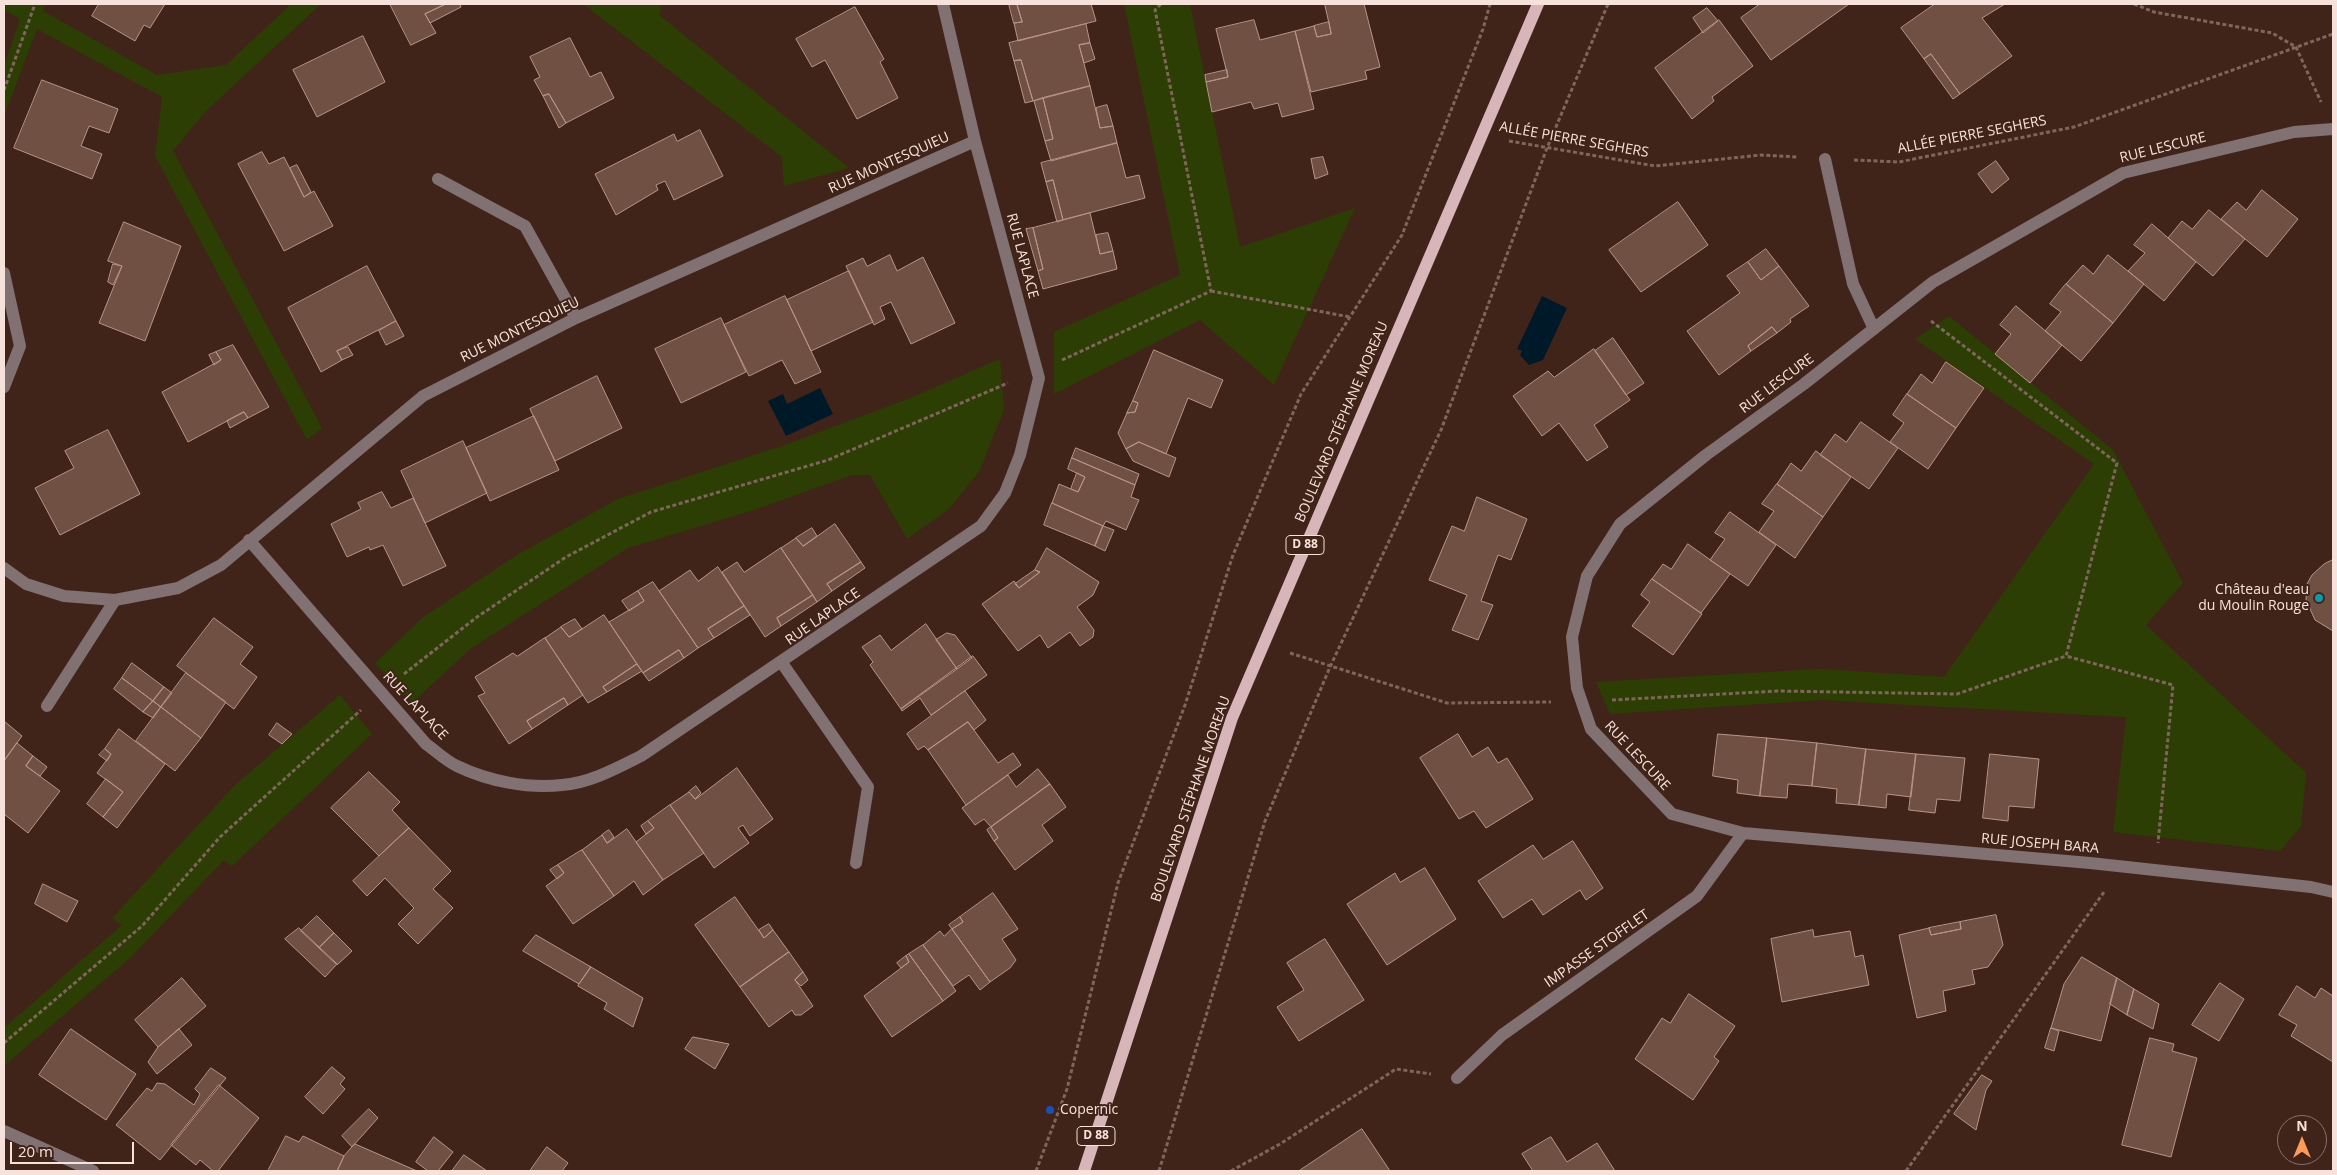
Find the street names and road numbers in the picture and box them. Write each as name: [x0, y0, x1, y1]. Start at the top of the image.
street label: ALLÉE PIERRE SEGHERS: [1896, 112, 2048, 158]
street label: ALLÉE PIERRE SEGHERS: [1498, 119, 1650, 161]
street label: RUE MONTESQUIEU: [826, 129, 952, 197]
street label: RUE LESCURE: [2118, 129, 2208, 167]
street label: RUE LAPLACE: [1003, 212, 1041, 300]
street label: RUE MONTESQUIEU: [458, 294, 582, 366]
street label: BOULEVARD STÉPHANE MOREAU: [1292, 319, 1392, 525]
street label: RUE LESCURE: [1737, 351, 1817, 417]
road number: D 88: [1286, 536, 1324, 554]
street label: RUE LAPLACE: [782, 585, 864, 649]
street label: RUE LAPLACE: [379, 668, 451, 744]
street label: BOULEVARD STÉPHANE MOREAU: [1148, 694, 1234, 904]
street label: RUE LESCURE: [1601, 718, 1673, 794]
street label: RUE JOSEPH BARA: [1980, 830, 2100, 858]
street label: IMPASSE STOFFLET: [1541, 907, 1653, 991]
road number: D 88: [1077, 1126, 1115, 1146]

